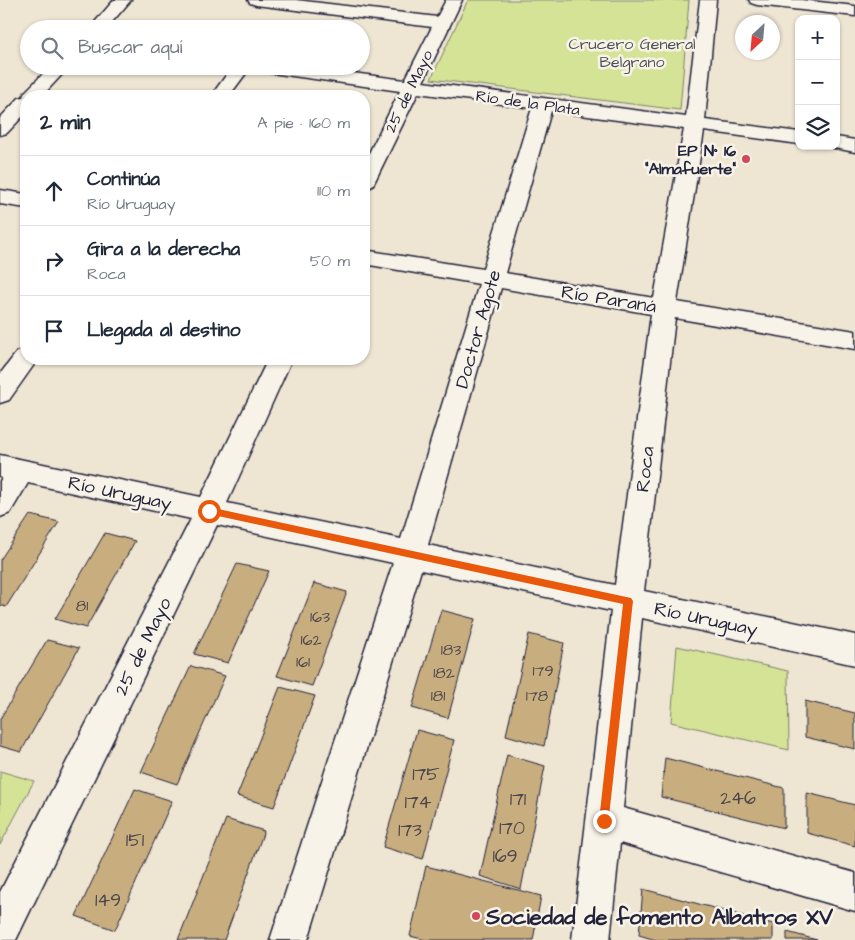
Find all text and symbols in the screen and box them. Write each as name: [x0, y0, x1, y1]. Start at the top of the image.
north arrow: [735, 15, 780, 60]
map controls: [795, 15, 840, 150]
button: +: [795, 15, 840, 60]
search box: [20, 20, 370, 75]
park label: Crucero General Belgrano: [568, 33, 696, 74]
icon: search: [38, 34, 66, 62]
text: Buscar aquí: [78, 34, 182, 61]
street label: 25 de Mayo: [379, 46, 439, 137]
button: −: [795, 60, 840, 105]
street label: Río de la Plata: [474, 85, 581, 121]
button: layers: [795, 105, 840, 150]
text: 2 min: [40, 108, 90, 137]
text: A pie · 160 m: [257, 112, 350, 134]
place label: EP N° 16 "Almafuerte": [645, 140, 736, 180]
marker: EP N° 16 "Almafuerte": [740, 153, 752, 165]
text: Continúa: [87, 166, 160, 193]
icon: ahead: [40, 177, 68, 205]
text: 110 m: [317, 180, 350, 202]
text: Río Uruguay: [87, 193, 175, 215]
text: Gira a la derecha: [87, 236, 240, 263]
icon: right: [40, 247, 68, 275]
text: 50 m: [310, 250, 350, 272]
text: Roca: [87, 263, 126, 285]
street label: Doctor Agote: [449, 267, 509, 392]
street label: Río Paraná: [559, 279, 659, 320]
icon: arrive: [40, 317, 68, 345]
text: Llegada al destino: [87, 317, 240, 344]
street label: Roca: [629, 444, 662, 494]
street label: Río Uruguay: [65, 469, 174, 519]
route start: [198, 500, 221, 523]
street label: 25 de Mayo: [108, 593, 180, 701]
house number: 81: [76, 595, 88, 617]
street label: Río Uruguay: [651, 595, 760, 645]
house number: 163: [310, 606, 330, 628]
house number: 162: [300, 629, 322, 651]
house number: 183: [441, 639, 461, 661]
house number: 161: [296, 651, 310, 673]
house number: 179: [533, 660, 554, 682]
house number: 182: [433, 662, 455, 684]
house number: 181: [431, 685, 445, 707]
house number: 178: [526, 685, 548, 707]
house number: 175: [412, 761, 440, 788]
house number: 246: [720, 785, 756, 812]
house number: 171: [510, 786, 527, 813]
house number: 174: [404, 789, 432, 816]
route end: [593, 810, 616, 833]
house number: 170: [499, 815, 525, 842]
house number: 173: [398, 817, 422, 844]
house number: 151: [126, 827, 145, 854]
house number: 169: [492, 843, 518, 870]
house number: 149: [95, 887, 121, 914]
place label: Sociedad de fomento Albatros XV: [485, 902, 833, 933]
marker: Sociedad de fomento Albatros XV: [470, 910, 482, 922]

